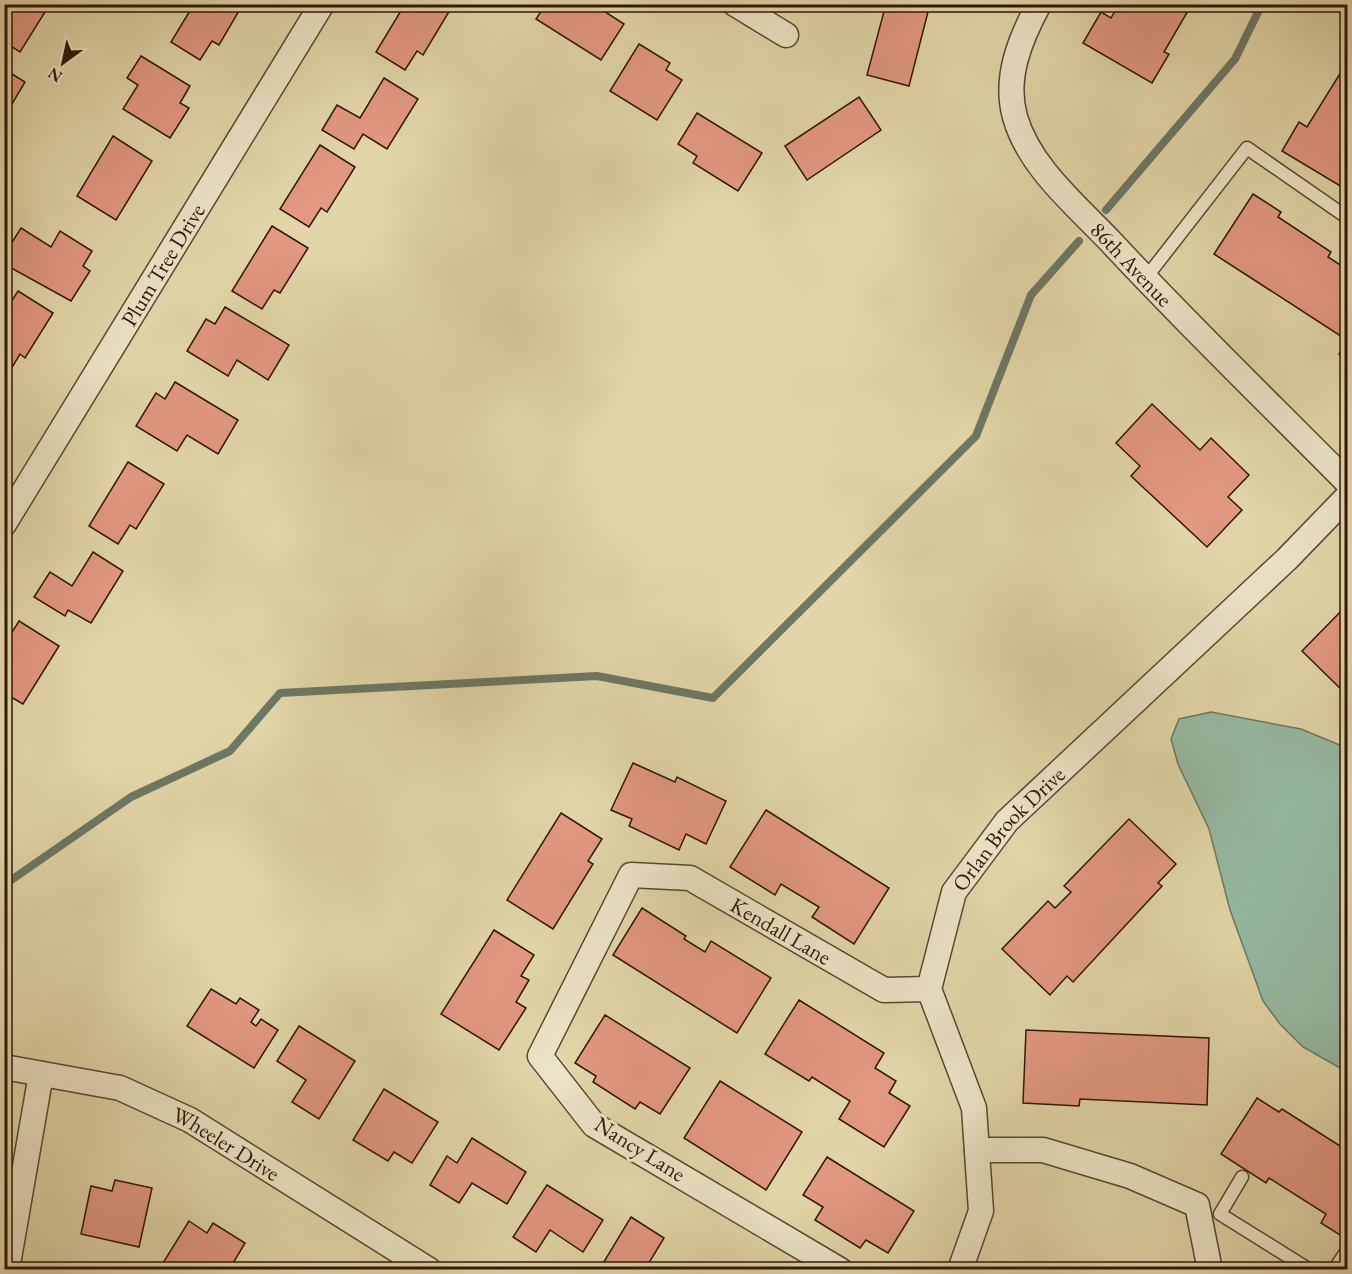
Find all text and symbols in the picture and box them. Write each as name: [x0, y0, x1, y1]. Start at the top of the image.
north arrow: [33, 33, 93, 93]
text: N: [44, 63, 66, 87]
street label: Plum Tree Drive: [114, 197, 211, 331]
street label: 86th Avenue: [1084, 215, 1179, 313]
street label: Orlan Brook Drive: [945, 760, 1071, 897]
street label: Kendall Lane: [725, 890, 837, 971]
street label: Wheeler Drive: [168, 1100, 286, 1188]
street label: Nancy Lane: [589, 1110, 691, 1189]

